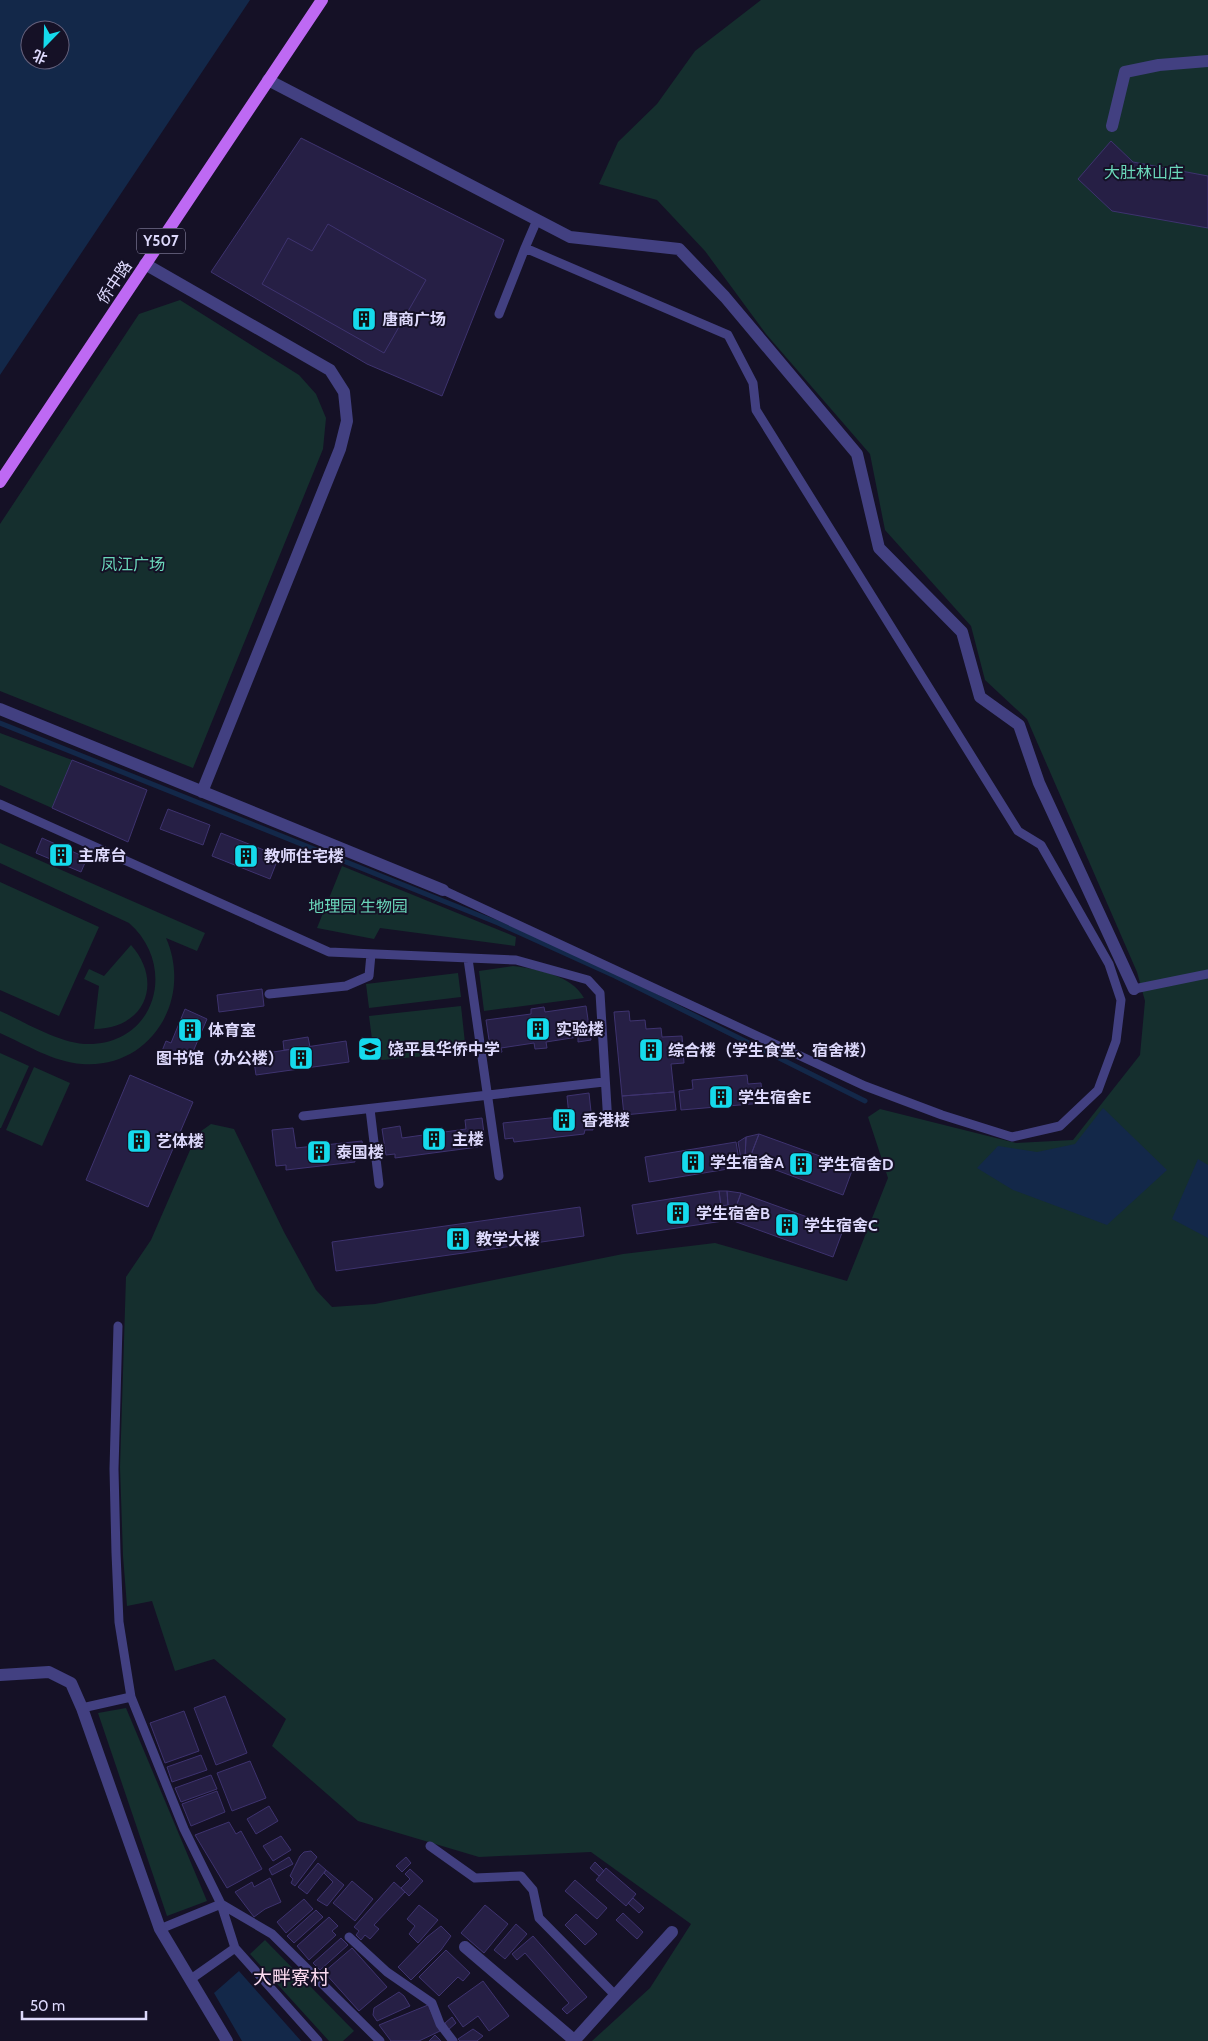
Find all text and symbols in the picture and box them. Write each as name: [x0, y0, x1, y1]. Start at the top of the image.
north arrow: [20, 20, 70, 70]
text: 北: [30, 46, 50, 68]
park label: 大肚林山庄: [1104, 163, 1184, 182]
road number: Y507: [137, 228, 185, 254]
street label: 侨中路: [93, 257, 136, 307]
building icon: 唐商广场: [351, 306, 377, 332]
place label: 唐商广场: [382, 310, 446, 329]
park label: 凤江广场: [101, 555, 165, 574]
building icon: 主席台: [48, 842, 74, 868]
building icon: 教师住宅楼: [233, 843, 259, 869]
place label: 主席台: [78, 846, 126, 865]
place label: 教师住宅楼: [264, 847, 344, 866]
park label: 地理园 生物园: [308, 897, 408, 916]
building icon: 实验楼: [525, 1016, 551, 1042]
building icon: 体育室: [177, 1017, 203, 1043]
place label: 实验楼: [556, 1020, 604, 1039]
place label: 体育室: [208, 1021, 256, 1040]
school or university icon: 饶平县华侨中学: [357, 1036, 383, 1062]
building icon: 综合楼（学生食堂、宿舍楼）: [638, 1037, 664, 1063]
place label: 饶平县华侨中学: [388, 1040, 500, 1059]
place label: 综合楼（学生食堂、宿舍楼）: [668, 1041, 876, 1060]
building icon: 图书馆（办公楼）: [288, 1045, 314, 1071]
place label: 图书馆（办公楼）: [156, 1049, 284, 1068]
building icon: 学生宿舍E: [708, 1084, 734, 1110]
place label: 学生宿舍E: [738, 1088, 811, 1107]
building icon: 香港楼: [551, 1107, 577, 1133]
place label: 香港楼: [582, 1111, 630, 1130]
building icon: 主楼: [421, 1126, 447, 1152]
building icon: 艺体楼: [126, 1128, 152, 1154]
place label: 主楼: [452, 1130, 484, 1149]
place label: 艺体楼: [156, 1132, 204, 1151]
building icon: 泰国楼: [306, 1139, 332, 1165]
place label: 泰国楼: [336, 1143, 384, 1162]
building icon: 学生宿舍A: [680, 1149, 706, 1175]
building icon: 学生宿舍D: [788, 1151, 814, 1177]
place label: 学生宿舍A: [710, 1153, 784, 1172]
place label: 学生宿舍D: [818, 1155, 894, 1174]
building icon: 学生宿舍B: [665, 1200, 691, 1226]
place label: 学生宿舍B: [696, 1204, 770, 1223]
building icon: 学生宿舍C: [774, 1212, 800, 1238]
place label: 学生宿舍C: [804, 1216, 878, 1235]
building icon: 教学大楼: [445, 1226, 471, 1252]
place label: 教学大楼: [476, 1230, 540, 1249]
district label: 大畔寮村: [253, 1966, 329, 1989]
scale bar: [22, 1988, 146, 2020]
text: 50 m: [30, 1997, 65, 2015]

